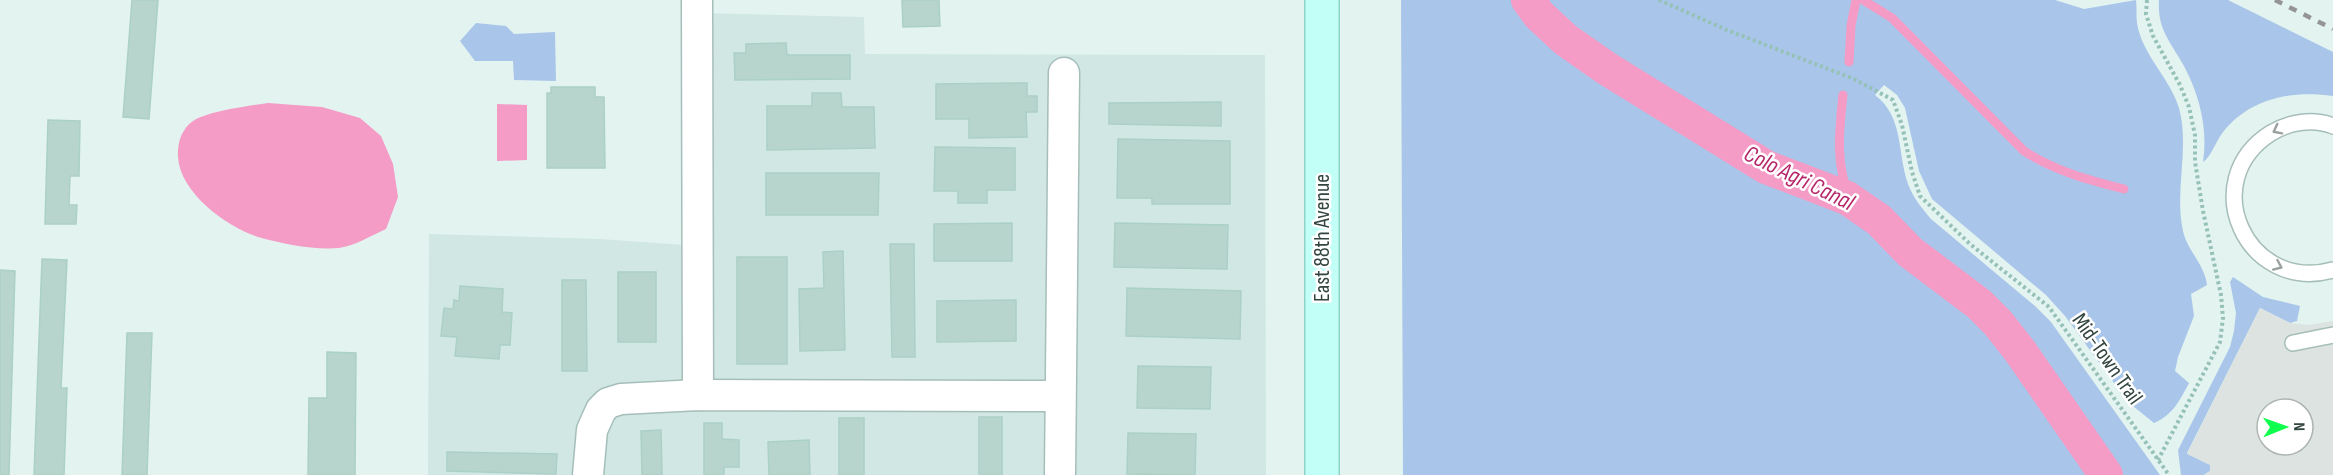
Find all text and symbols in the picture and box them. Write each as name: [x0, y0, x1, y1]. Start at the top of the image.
one-way arrow: [2272, 123, 2283, 135]
water label: Colo Agri Canal: [1739, 139, 1859, 217]
street label: East 88th Avenue: [1309, 174, 1336, 302]
one-way arrow: [2271, 259, 2282, 271]
street label: Mid-Town Trail: [2066, 308, 2148, 410]
north arrow: [2255, 397, 2315, 457]
text: N: [2289, 422, 2308, 431]

